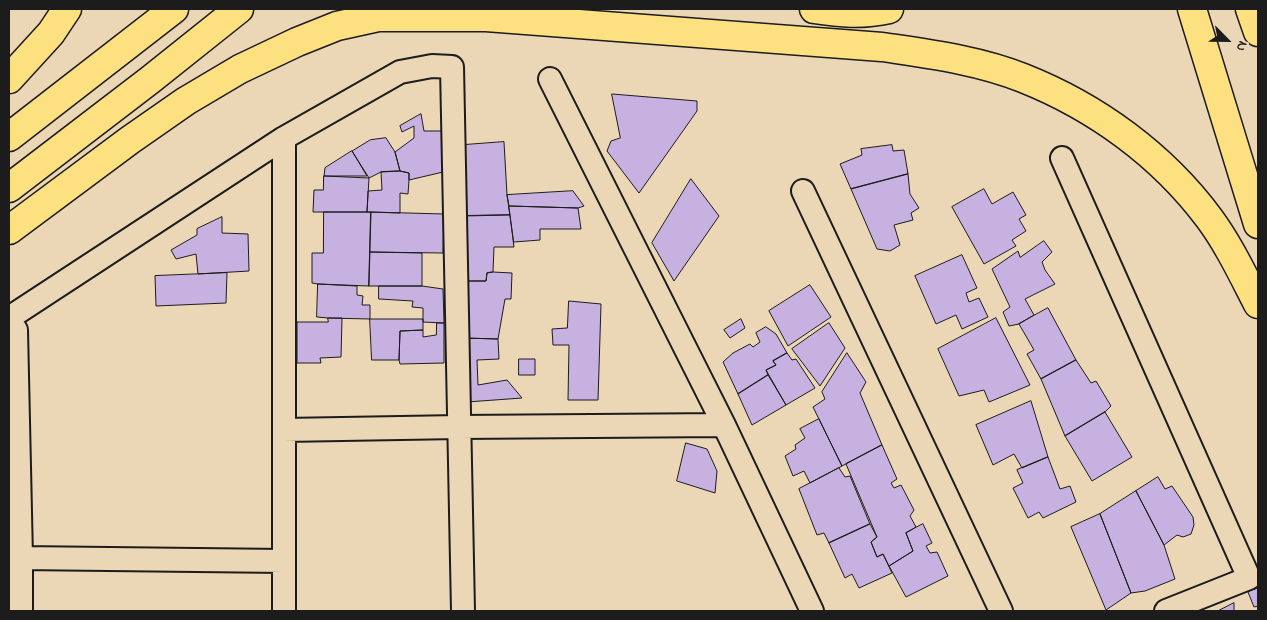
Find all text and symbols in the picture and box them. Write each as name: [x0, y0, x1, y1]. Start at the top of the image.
north arrow: [1202, 15, 1252, 65]
text: N: [1230, 38, 1253, 55]

